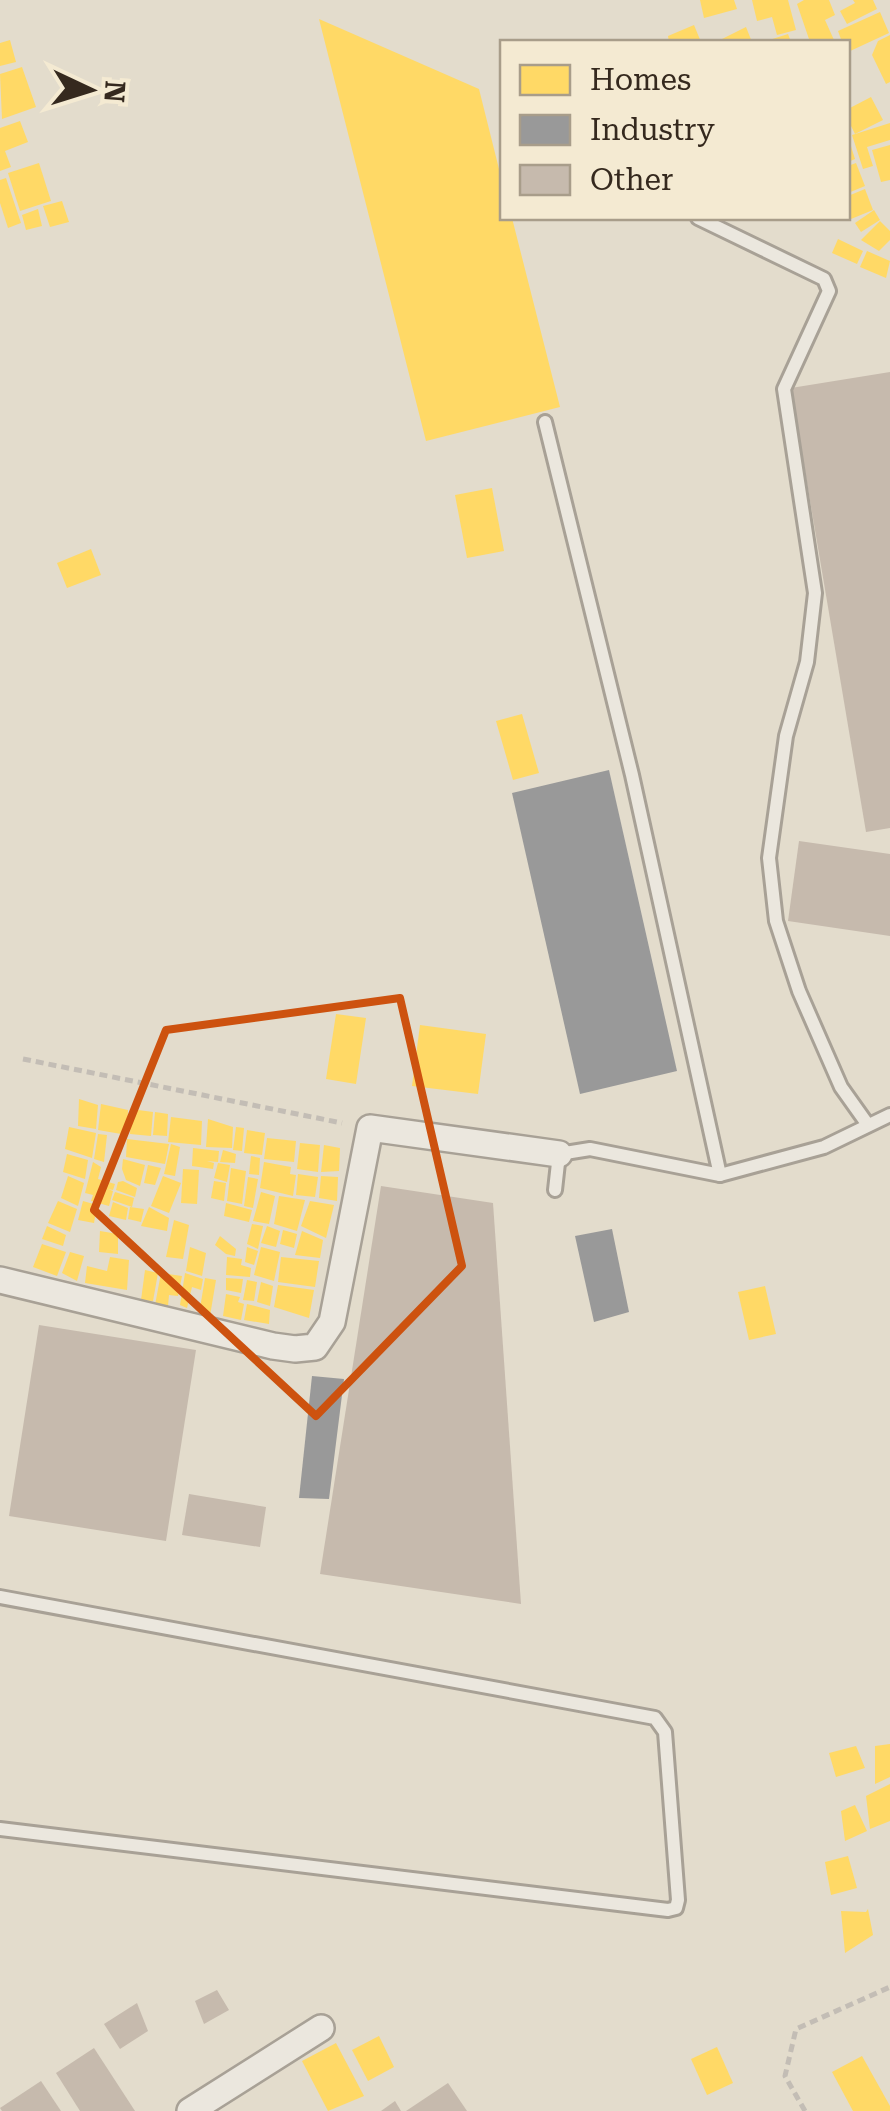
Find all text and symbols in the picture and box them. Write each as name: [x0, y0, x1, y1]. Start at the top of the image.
north arrow: [40, 40, 140, 140]
legend: [500, 40, 850, 220]
text: Homes: [590, 62, 691, 97]
text: N: [97, 80, 132, 104]
text: Industry: [590, 112, 715, 147]
text: Other: [590, 162, 673, 197]

